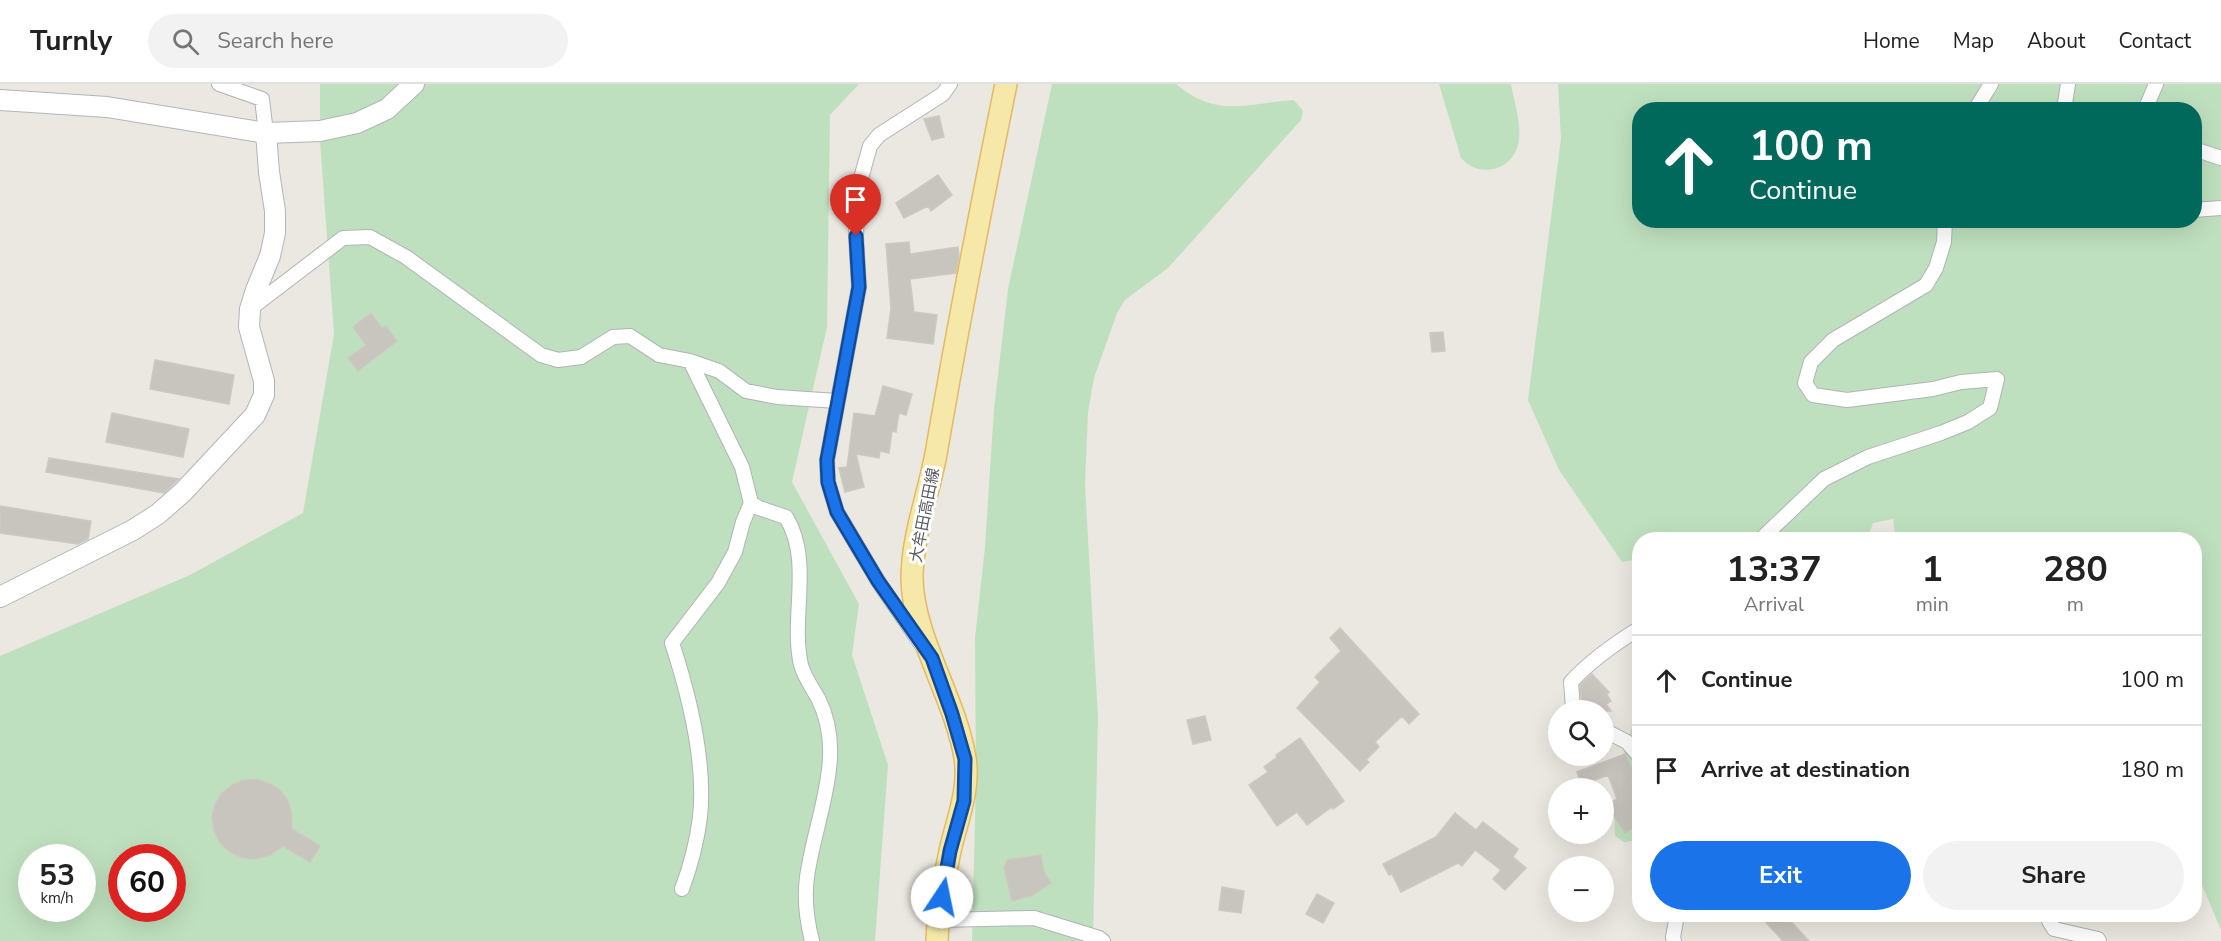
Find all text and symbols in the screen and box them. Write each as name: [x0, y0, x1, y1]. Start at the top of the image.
search box: [148, 14, 568, 68]
text: Turnly: [30, 22, 112, 60]
icon: search: [169, 25, 202, 58]
text: Search here: [217, 26, 334, 56]
text: Home: [1863, 27, 1920, 55]
text: Map: [1953, 27, 1994, 55]
text: About: [2027, 27, 2085, 55]
text: Contact: [2118, 27, 2191, 55]
text: 100 m: [1749, 118, 1873, 175]
icon: ahead: [1650, 126, 1728, 204]
text: Continue: [1749, 172, 1857, 209]
pin: [830, 174, 881, 236]
icon: arrive: [839, 183, 872, 216]
street label: 大牟田高田線: [905, 466, 945, 564]
text: 13:37: [1726, 545, 1822, 594]
text: 1: [1921, 545, 1943, 594]
text: 280: [2043, 545, 2108, 594]
text: Arrival: [1744, 591, 1804, 618]
text: min: [1916, 591, 1949, 618]
text: m: [2067, 591, 2084, 618]
icon: ahead: [1650, 664, 1683, 697]
text: Continue: [1701, 665, 1792, 695]
text: 100 m: [2120, 665, 2184, 695]
map controls: [1548, 700, 1614, 922]
button: search: [1548, 700, 1614, 766]
icon: arrive: [1650, 754, 1683, 787]
text: Arrive at destination: [1701, 755, 1910, 785]
text: 180 m: [2120, 755, 2184, 785]
button: +: [1548, 778, 1614, 844]
button: Exit: [1650, 841, 1911, 910]
button: Share: [1923, 841, 2184, 910]
speed limit sign: 60: [108, 844, 186, 922]
text: 53: [39, 855, 75, 896]
button: −: [1548, 856, 1614, 922]
position arrow: [910, 865, 974, 929]
text: km/h: [40, 888, 74, 908]

